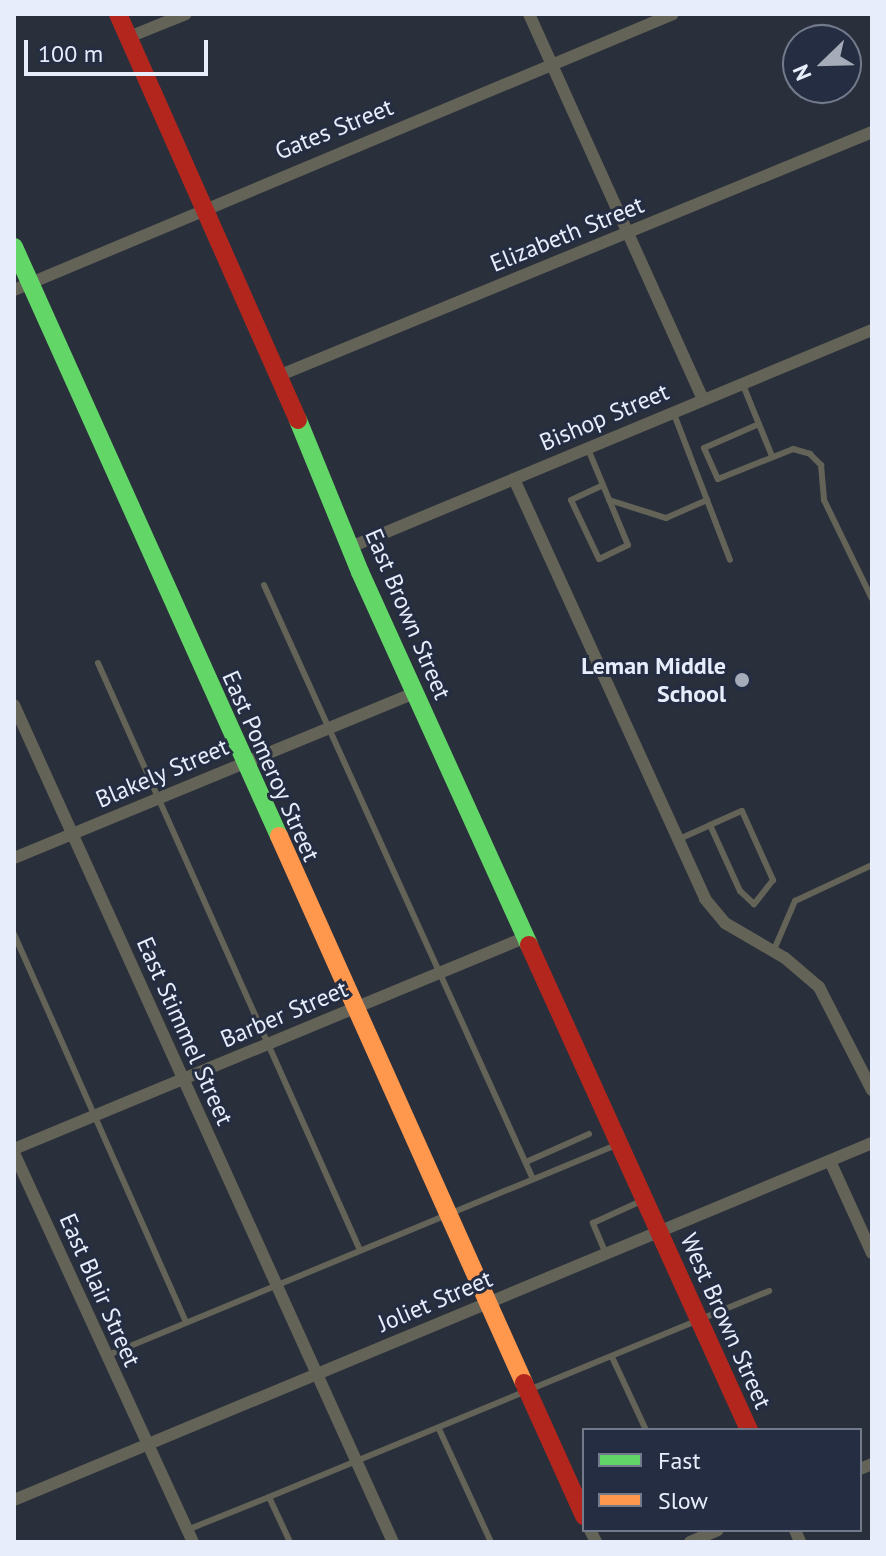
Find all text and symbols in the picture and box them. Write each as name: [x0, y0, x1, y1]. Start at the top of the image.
scale bar: [28, 24, 212, 74]
north arrow: [782, 24, 862, 104]
text: 100 m: [38, 38, 103, 69]
text: N: [786, 60, 817, 85]
street label: Gates Street: [271, 92, 397, 166]
street label: Elizabeth Street: [486, 190, 648, 278]
street label: Bishop Street: [535, 377, 673, 457]
street label: East Brown Street: [359, 524, 457, 704]
place label: Leman Middle School: [581, 652, 726, 708]
street label: East Pomeroy Street: [216, 666, 326, 866]
marker: Leman Middle School: [733, 671, 751, 689]
street label: Blakely Street: [91, 732, 233, 814]
street label: East Stimmel Street: [131, 933, 239, 1129]
street label: Barber Street: [216, 974, 352, 1054]
street label: East Blair Street: [53, 1209, 147, 1371]
street label: West Brown Street: [674, 1229, 778, 1413]
street label: Joliet Street: [374, 1264, 496, 1338]
legend: [582, 1428, 862, 1532]
text: Fast: [658, 1445, 701, 1476]
text: Slow: [658, 1485, 708, 1516]

